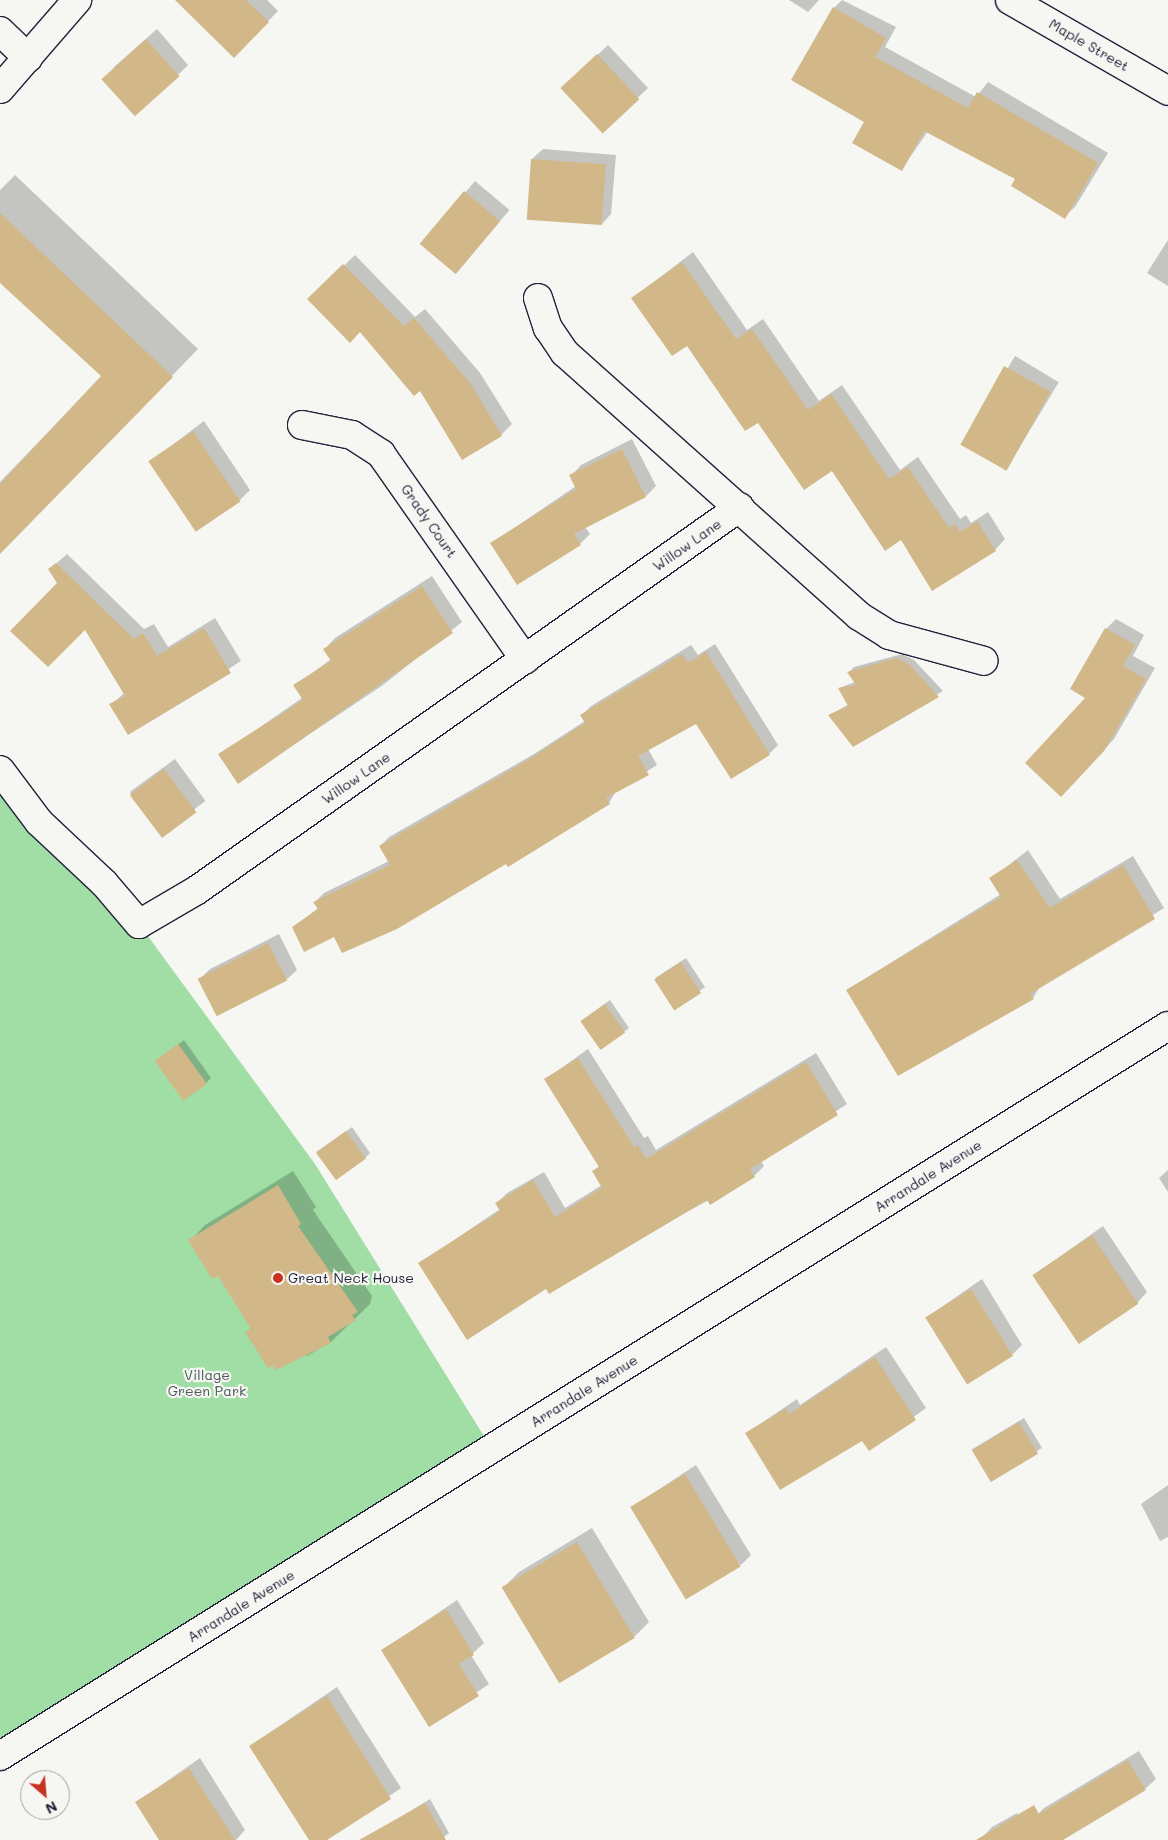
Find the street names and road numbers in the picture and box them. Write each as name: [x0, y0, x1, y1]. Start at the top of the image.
street label: Maple Street: [1046, 15, 1132, 75]
street label: Grady Court: [397, 481, 461, 561]
street label: Willow Lane: [650, 515, 724, 575]
street label: Willow Lane: [319, 748, 393, 808]
street label: Arrandale Avenue: [871, 1136, 985, 1216]
street label: Arrandale Avenue: [527, 1351, 641, 1431]
street label: Arrandale Avenue: [184, 1566, 298, 1646]

